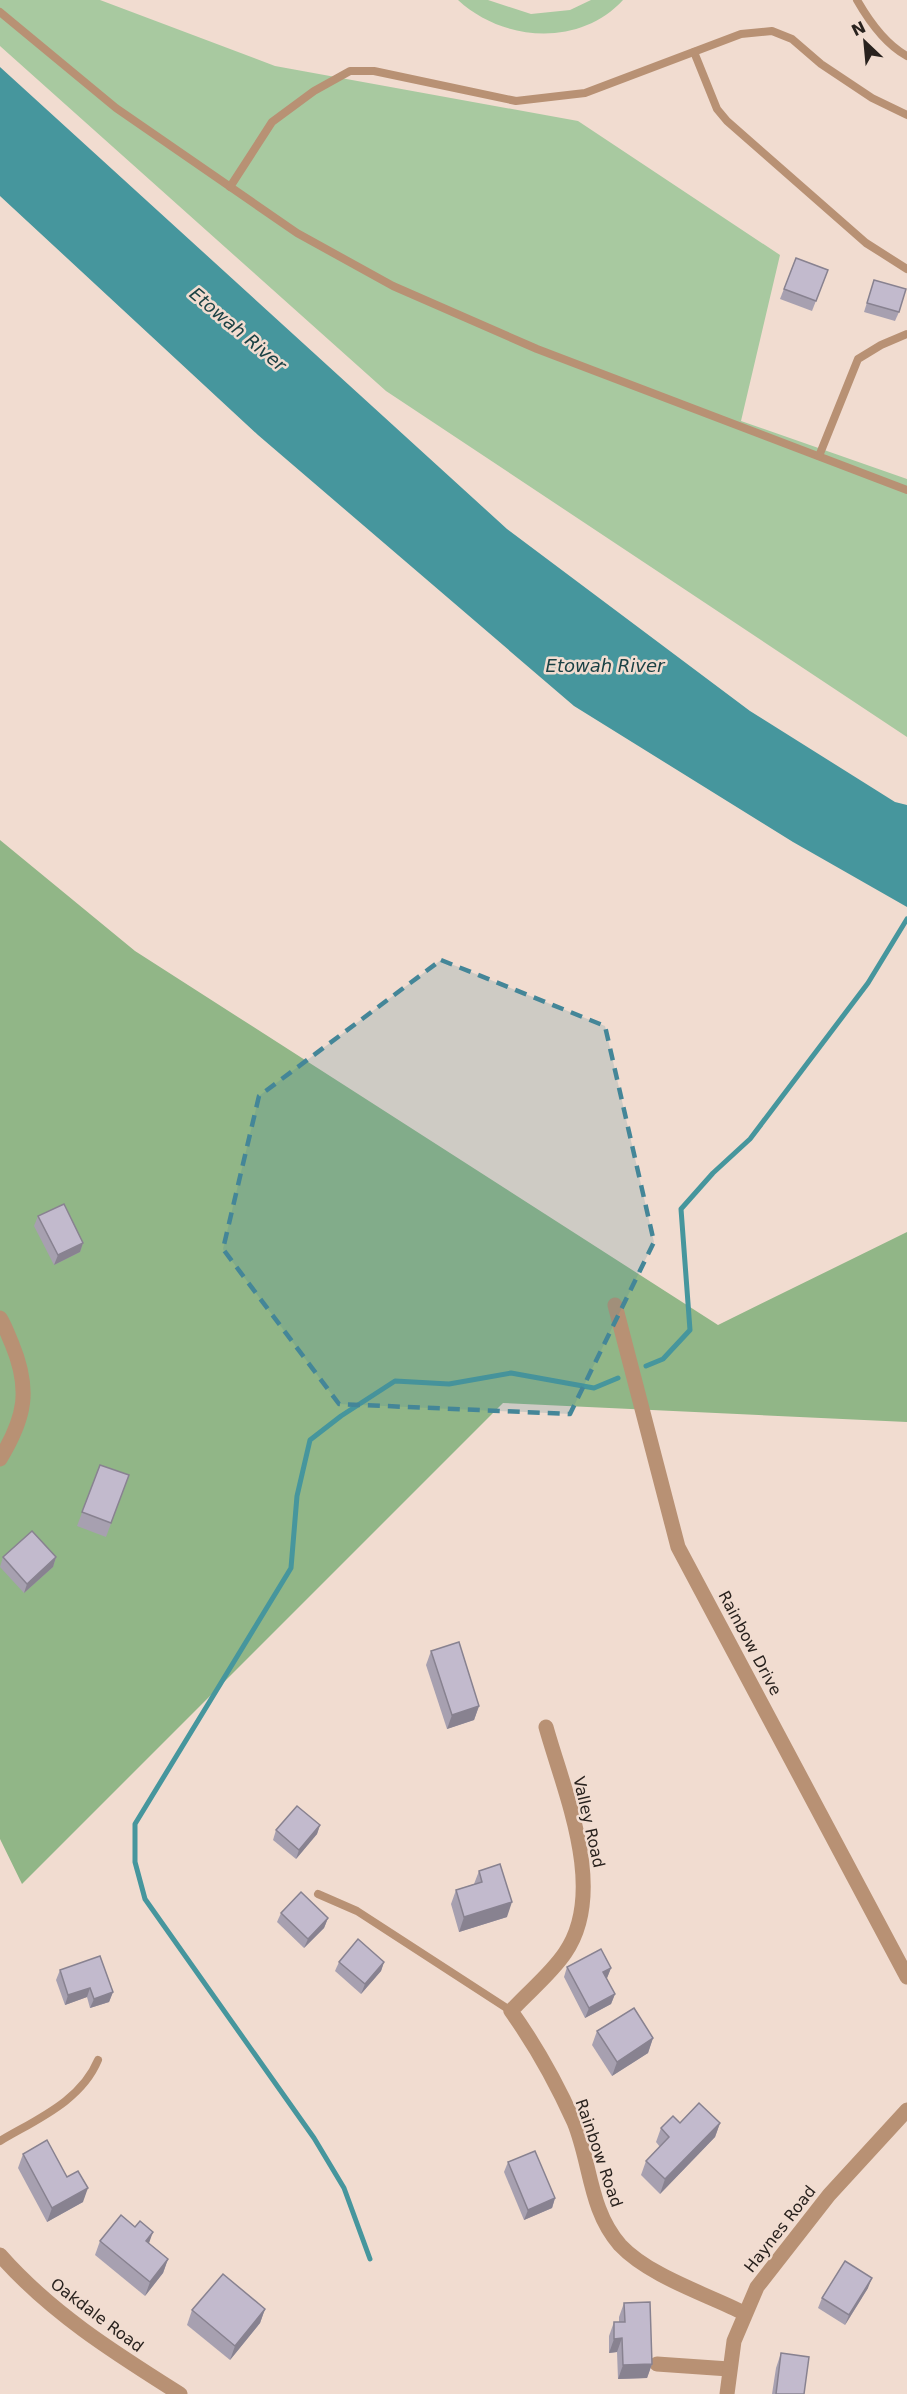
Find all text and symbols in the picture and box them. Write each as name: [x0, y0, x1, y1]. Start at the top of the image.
north arrow: [835, 12, 895, 72]
text: N: [848, 17, 869, 40]
water label: Etowah River: [186, 283, 292, 376]
water label: Etowah River: [546, 655, 666, 676]
street label: Rainbow Drive: [714, 1587, 786, 1699]
street label: Valley Road: [569, 1775, 609, 1869]
street label: Rainbow Road: [572, 2096, 626, 2210]
street label: Haynes Road: [740, 2182, 820, 2276]
street label: Oakdale Road: [47, 2274, 147, 2356]

